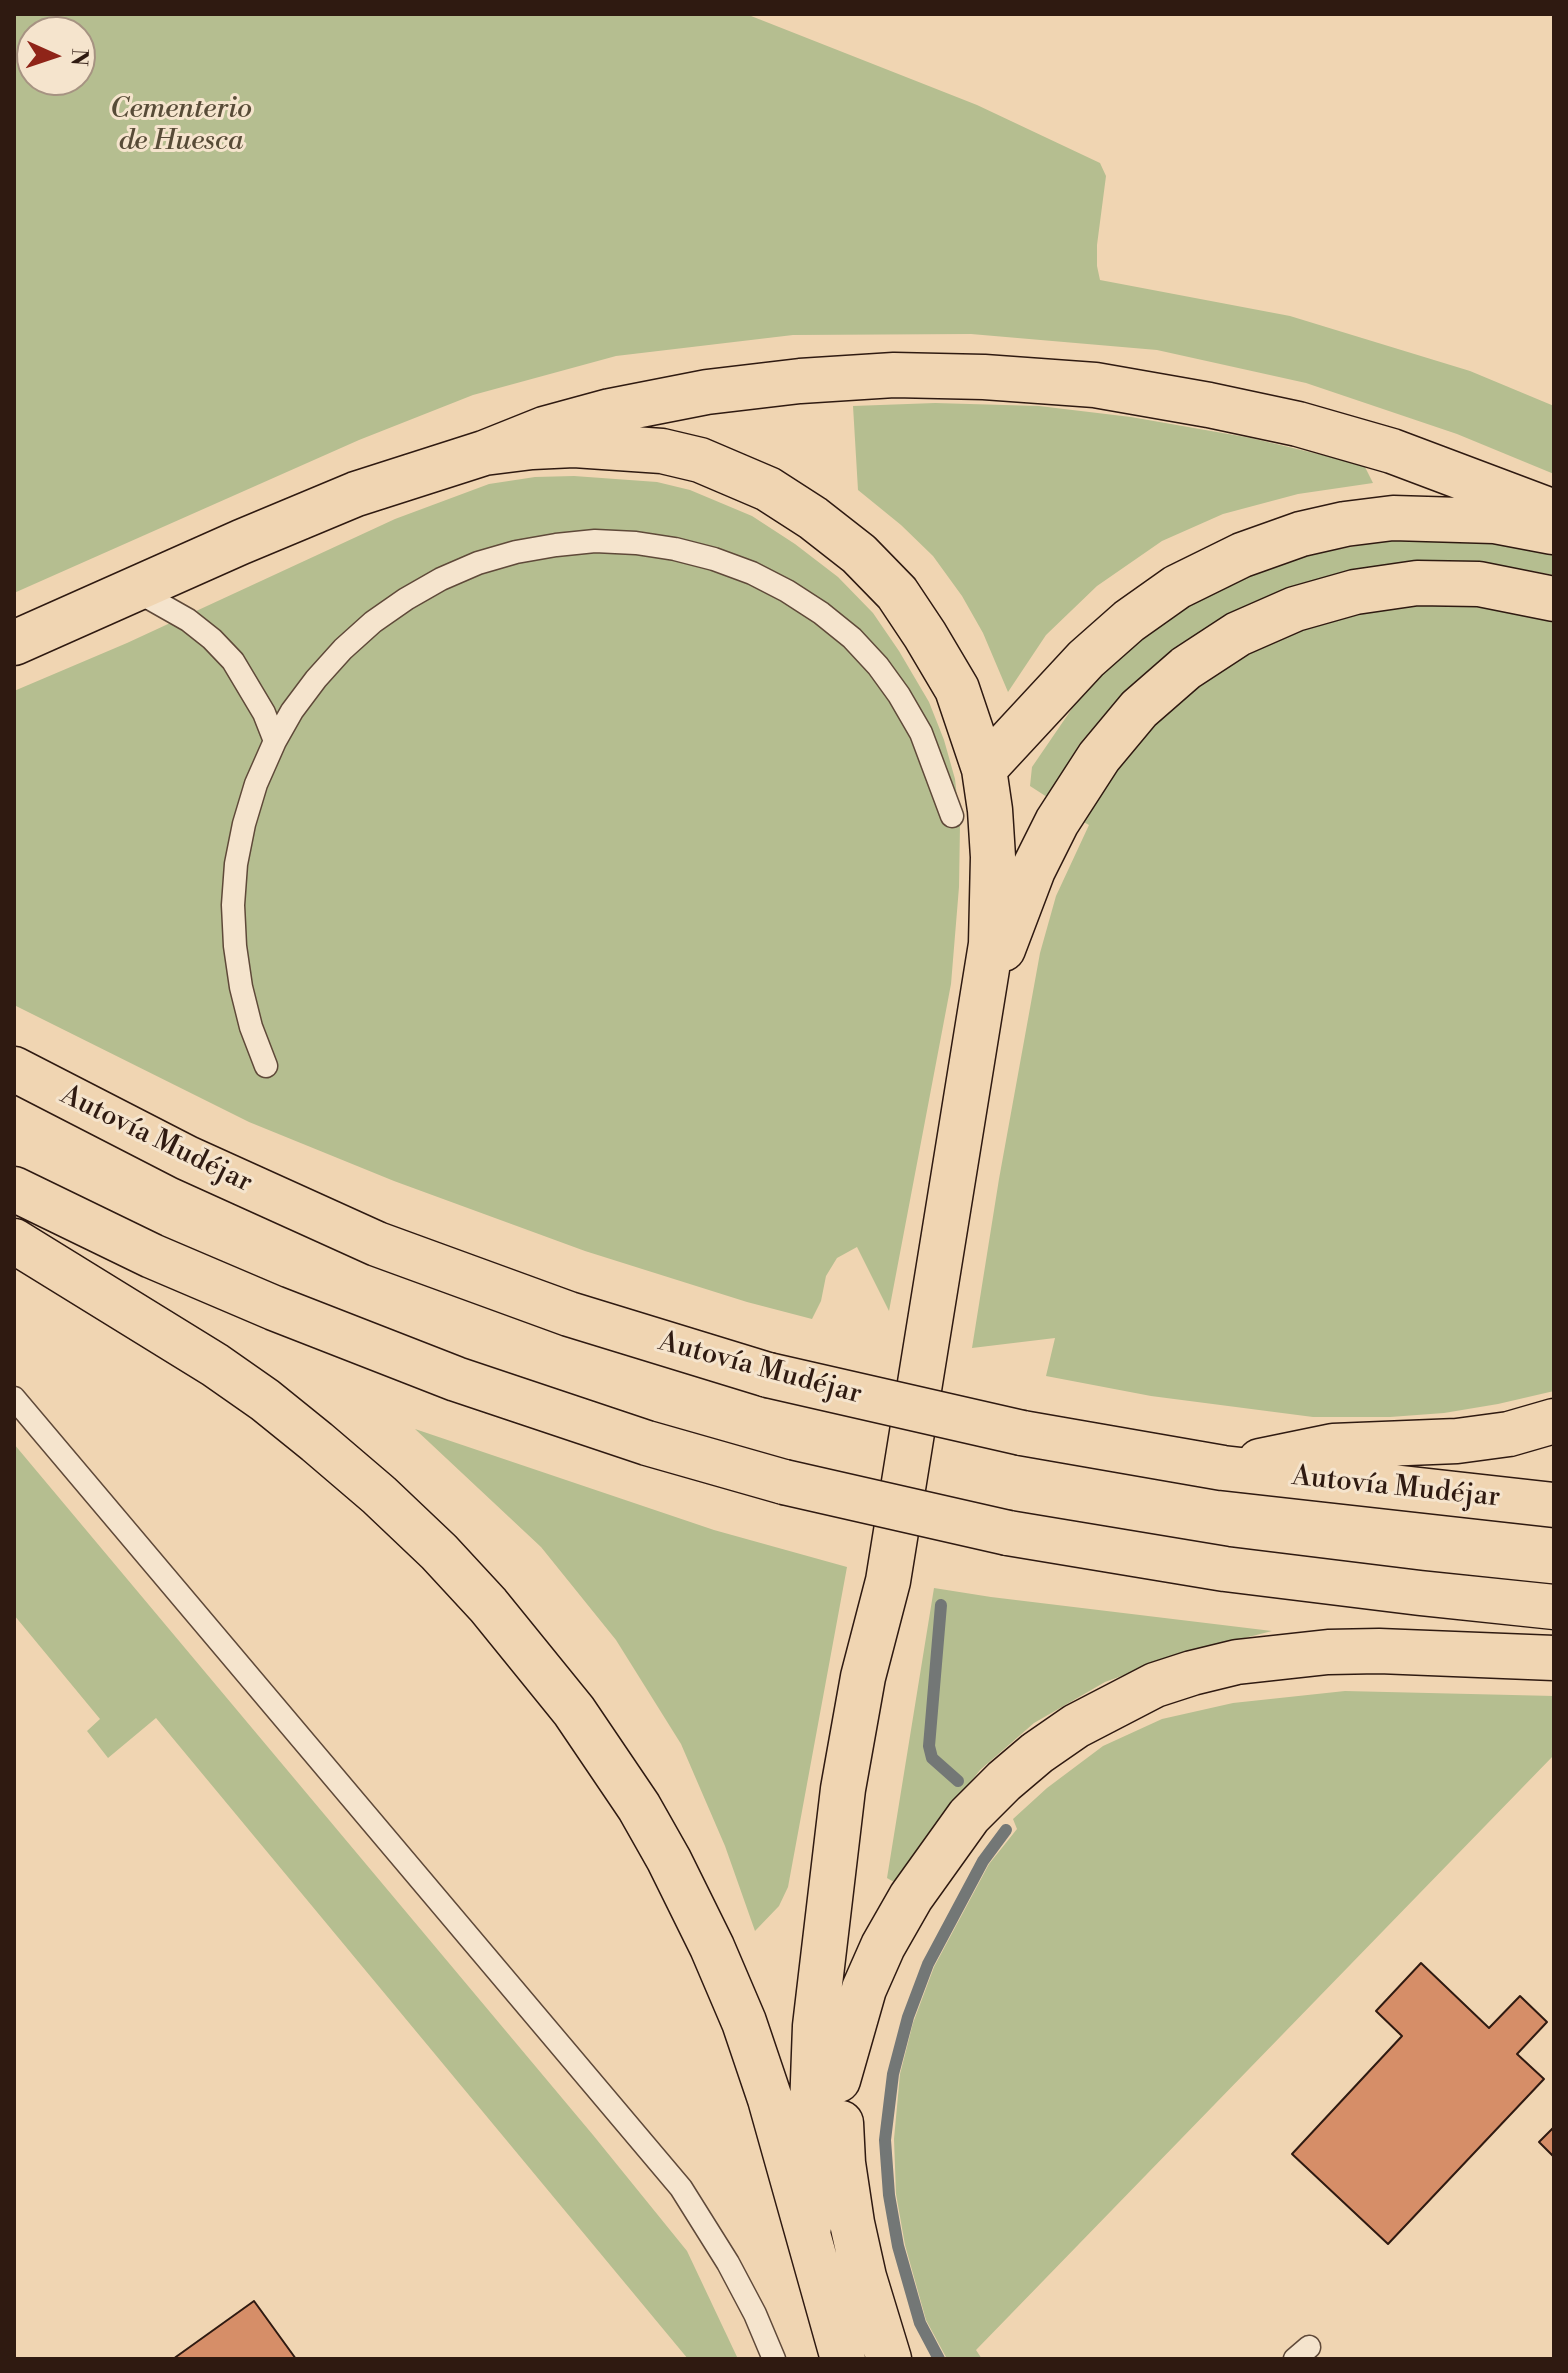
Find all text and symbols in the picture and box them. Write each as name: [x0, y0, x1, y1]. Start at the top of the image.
north arrow: [16, 16, 96, 96]
text: N: [65, 48, 92, 67]
park label: Cementerio de Huesca: [110, 93, 252, 159]
street label: Autovía Mudéjar: [55, 1079, 257, 1201]
street label: Autovía Mudéjar: [655, 1326, 865, 1412]
street label: Autovía Mudéjar: [1290, 1460, 1502, 1516]

